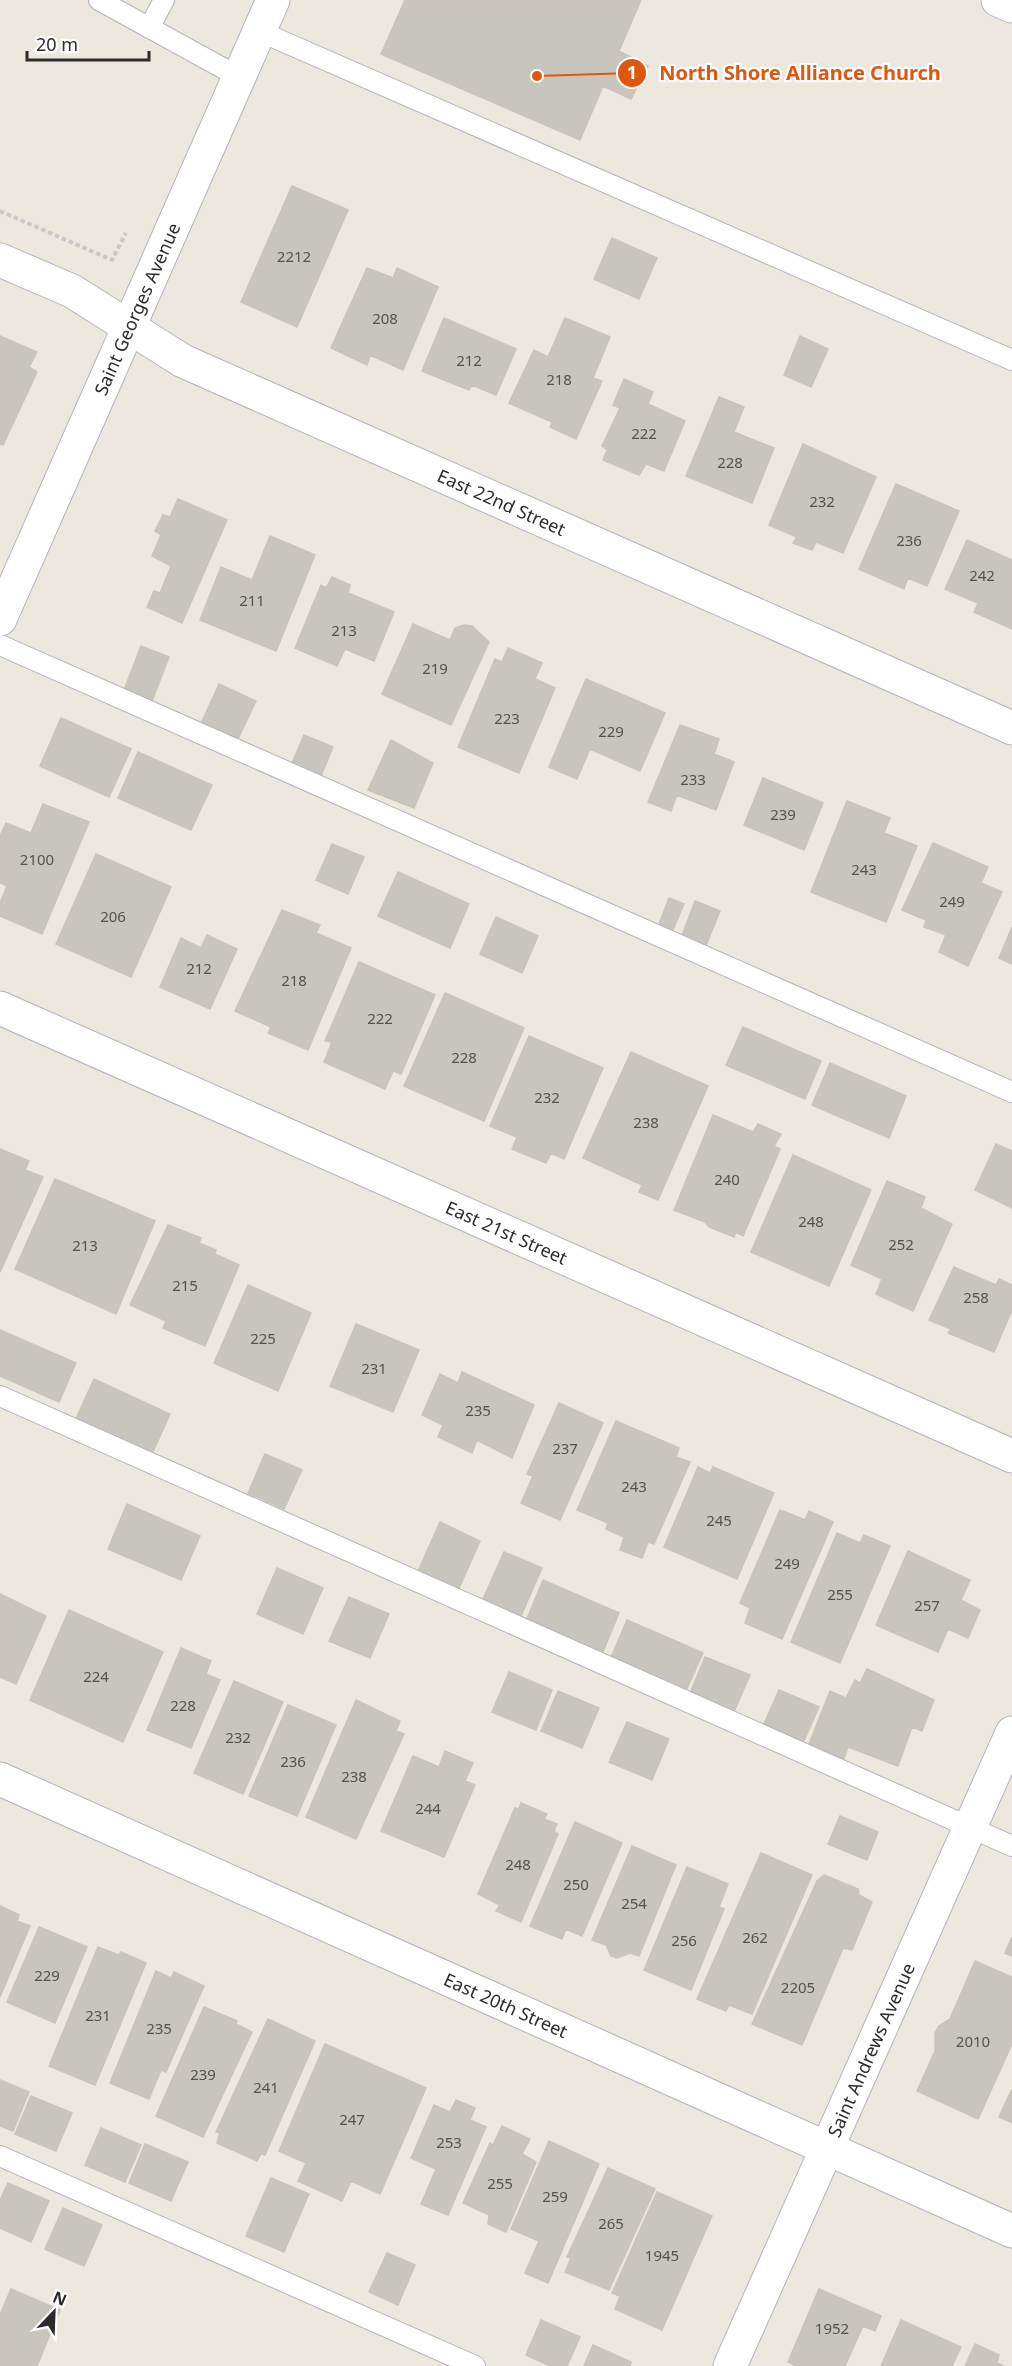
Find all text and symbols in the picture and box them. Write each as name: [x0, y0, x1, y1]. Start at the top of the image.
scale bar: [27, 24, 148, 62]
text: 20 m: [36, 32, 78, 56]
callout: North Shore Alliance Church: [617, 54, 953, 92]
text: North Shore Alliance Church: [659, 59, 941, 86]
text: 1: [627, 60, 637, 84]
street label: Saint Georges Avenue: [88, 219, 185, 399]
house number: 2212: [277, 246, 311, 266]
house number: 208: [372, 308, 398, 328]
house number: 212: [456, 350, 482, 370]
house number: 218: [546, 369, 572, 389]
house number: 222: [631, 423, 657, 443]
house number: 228: [717, 452, 743, 472]
street label: East 22nd Street: [434, 463, 570, 541]
house number: 232: [809, 491, 835, 511]
house number: 236: [896, 530, 922, 550]
house number: 242: [969, 565, 995, 585]
house number: 211: [239, 590, 265, 610]
house number: 213: [331, 620, 357, 640]
house number: 219: [422, 658, 448, 678]
house number: 223: [494, 708, 520, 728]
house number: 229: [598, 721, 624, 741]
house number: 233: [680, 769, 706, 789]
house number: 239: [770, 804, 796, 824]
house number: 2100: [20, 849, 54, 869]
house number: 243: [851, 859, 877, 879]
house number: 249: [939, 891, 965, 911]
house number: 206: [100, 906, 126, 926]
house number: 212: [186, 958, 212, 978]
house number: 218: [281, 970, 307, 990]
house number: 222: [367, 1008, 393, 1028]
house number: 228: [451, 1047, 477, 1067]
house number: 232: [534, 1087, 560, 1107]
house number: 238: [633, 1112, 659, 1132]
house number: 240: [714, 1169, 740, 1189]
street label: East 21st Street: [442, 1195, 572, 1270]
house number: 248: [798, 1211, 824, 1231]
house number: 252: [888, 1234, 914, 1254]
house number: 213: [72, 1235, 98, 1255]
house number: 215: [172, 1275, 198, 1295]
house number: 258: [963, 1287, 989, 1307]
house number: 225: [250, 1328, 276, 1348]
house number: 231: [361, 1358, 387, 1378]
house number: 235: [465, 1400, 491, 1420]
house number: 237: [552, 1438, 578, 1458]
house number: 243: [621, 1476, 647, 1496]
house number: 245: [706, 1510, 732, 1530]
house number: 249: [774, 1553, 800, 1573]
house number: 255: [827, 1584, 853, 1604]
house number: 257: [914, 1595, 940, 1615]
house number: 224: [83, 1666, 109, 1686]
house number: 228: [170, 1695, 196, 1715]
house number: 232: [225, 1727, 251, 1747]
house number: 236: [280, 1751, 306, 1771]
house number: 238: [341, 1766, 367, 1786]
house number: 244: [415, 1798, 441, 1818]
house number: 248: [505, 1854, 531, 1874]
house number: 250: [563, 1874, 589, 1894]
house number: 254: [621, 1893, 647, 1913]
house number: 262: [742, 1927, 768, 1947]
house number: 256: [671, 1930, 697, 1950]
street label: Saint Andrews Avenue: [822, 1959, 920, 2141]
house number: 229: [34, 1965, 60, 1985]
street label: East 20th Street: [440, 1967, 572, 2043]
house number: 2205: [781, 1977, 815, 1997]
house number: 231: [85, 2005, 111, 2025]
house number: 235: [146, 2018, 172, 2038]
house number: 2010: [956, 2031, 990, 2051]
house number: 239: [190, 2064, 216, 2084]
house number: 241: [253, 2077, 279, 2097]
house number: 247: [339, 2109, 365, 2129]
house number: 253: [436, 2132, 462, 2152]
house number: 255: [487, 2173, 513, 2193]
house number: 259: [542, 2186, 568, 2206]
house number: 265: [598, 2213, 624, 2233]
house number: 1945: [645, 2245, 679, 2265]
north arrow: [24, 2282, 84, 2342]
text: N: [50, 2286, 70, 2311]
house number: 1952: [815, 2318, 849, 2338]

